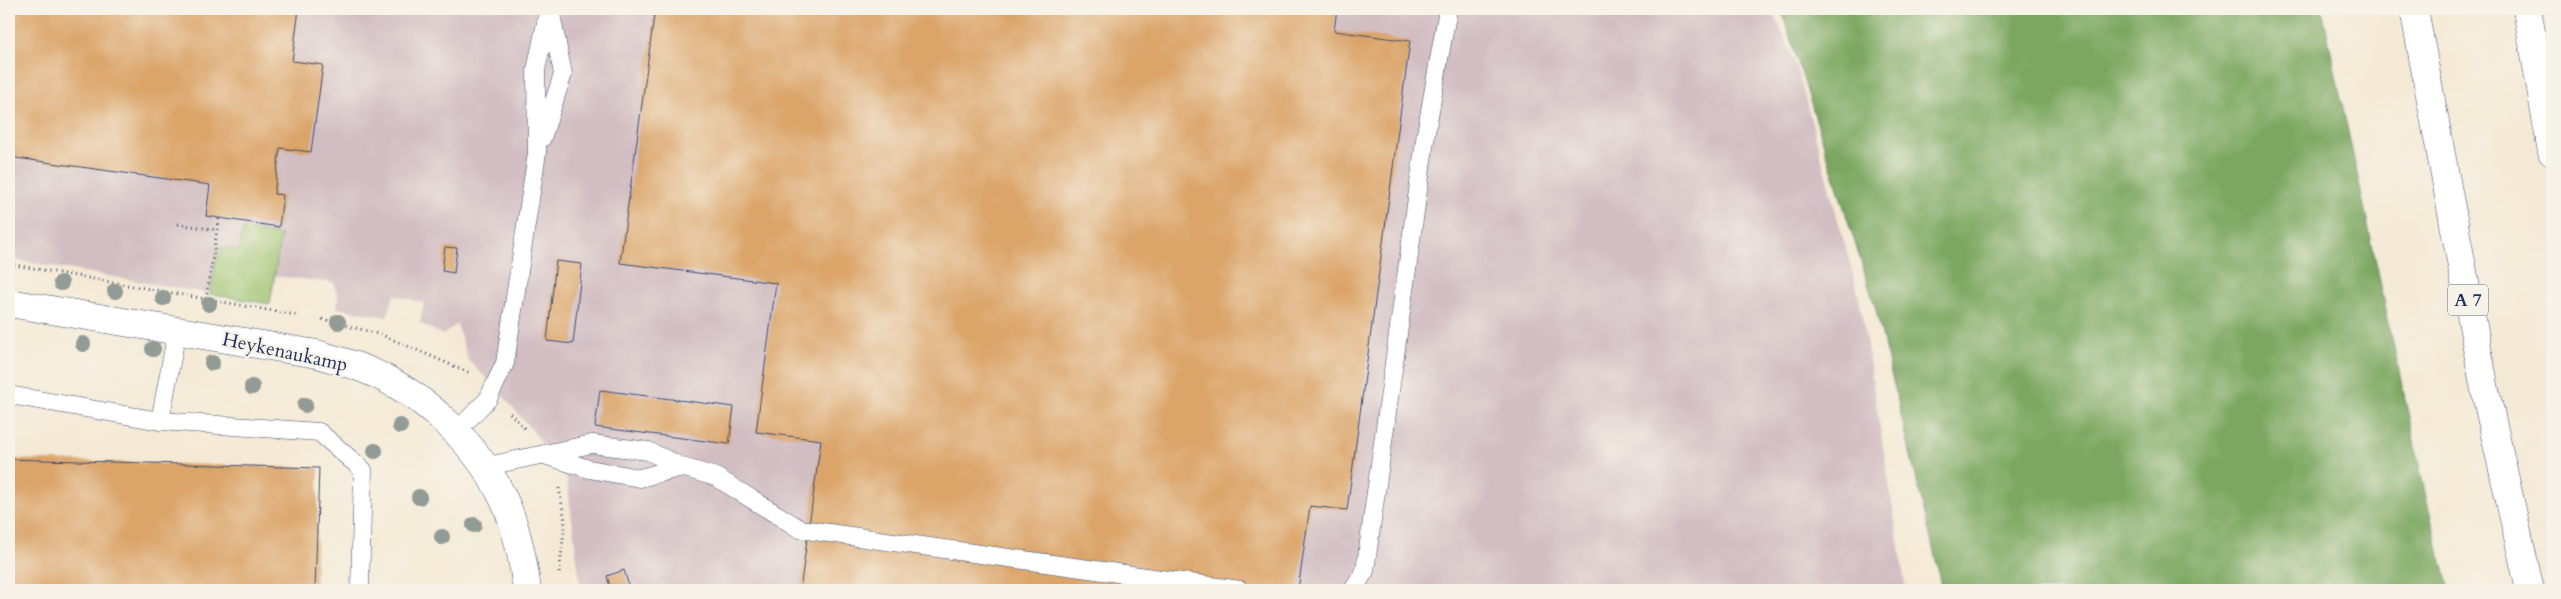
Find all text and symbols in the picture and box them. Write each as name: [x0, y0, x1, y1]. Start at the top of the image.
road number: A 7: [2448, 284, 2488, 316]
street label: Heykenaukamp: [220, 326, 350, 378]

